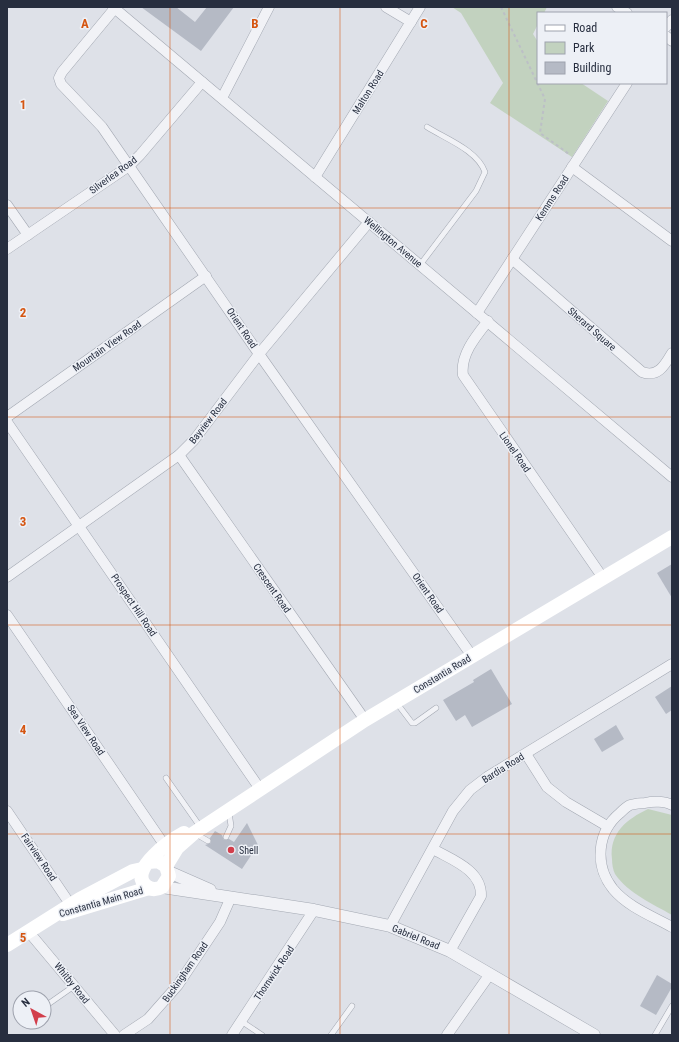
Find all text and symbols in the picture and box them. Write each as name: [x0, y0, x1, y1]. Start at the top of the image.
legend: [537, 12, 667, 84]
text: A: [81, 16, 89, 31]
text: B: [251, 16, 259, 31]
text: C: [420, 16, 428, 31]
text: Road: [573, 21, 597, 35]
text: Park: [573, 41, 595, 55]
text: Building: [573, 61, 611, 75]
street label: Malton Road: [350, 68, 386, 116]
text: 1: [20, 97, 26, 112]
street label: Silverlea Road: [87, 154, 139, 196]
street label: Kemms Road: [533, 173, 571, 223]
street label: Wellington Avenue: [362, 214, 425, 270]
text: 2: [20, 305, 27, 320]
street label: Sherard Square: [566, 305, 618, 353]
street label: Orient Road: [225, 306, 260, 350]
street label: Mountain View Road: [71, 318, 143, 374]
street label: Bayview Road: [187, 396, 229, 446]
street label: Lionel Road: [497, 430, 533, 474]
text: 3: [20, 514, 26, 529]
street label: Crescent Road: [251, 561, 293, 615]
street label: Orient Road: [410, 571, 446, 615]
street label: Prospect Hill Road: [109, 572, 159, 638]
street label: Constantia Road: [411, 653, 473, 695]
street label: Sea View Road: [65, 703, 107, 757]
text: 4: [20, 722, 27, 737]
street label: Bardia Road: [480, 751, 526, 785]
street label: Fairview Road: [19, 831, 59, 883]
marker: Shell: [226, 845, 236, 855]
place label: Shell: [239, 845, 258, 856]
street label: Constantia Main Road: [58, 885, 144, 919]
street label: Gabriel Road: [391, 922, 441, 952]
text: 5: [20, 930, 27, 945]
street label: Buckingham Road: [160, 940, 210, 1004]
street label: Thornwick Road: [252, 944, 296, 1002]
street label: Whitby Road: [52, 960, 92, 1006]
north arrow: [12, 990, 52, 1030]
text: N: [19, 995, 33, 1010]

